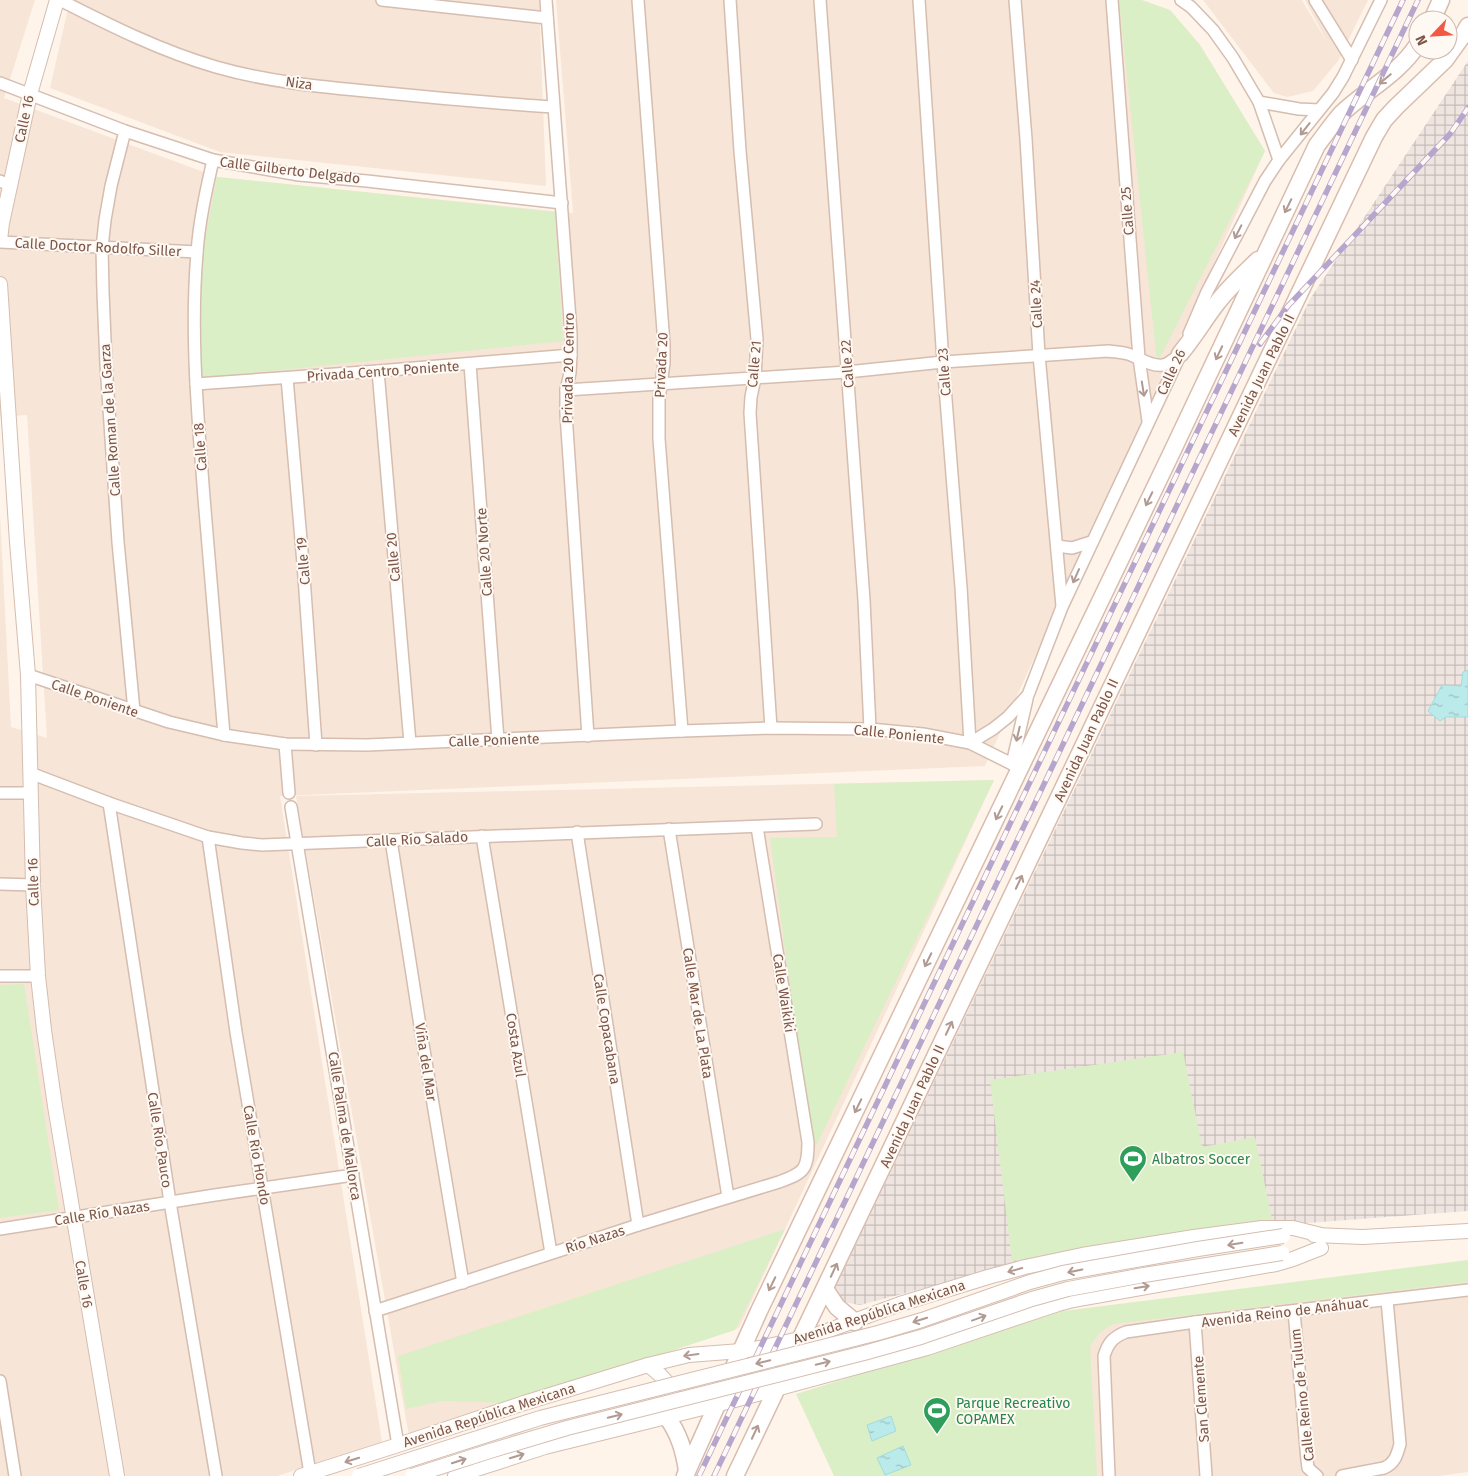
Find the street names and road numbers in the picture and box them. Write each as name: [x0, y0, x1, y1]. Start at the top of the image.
street label: Niza: [284, 73, 314, 94]
street label: Calle 16: [11, 94, 38, 144]
street label: Calle Gilberto Delgado: [219, 153, 361, 188]
street label: Calle 25: [1117, 186, 1138, 236]
street label: Calle Doctor Rodolfo Siller: [14, 235, 182, 260]
street label: Calle 24: [1027, 279, 1046, 329]
street label: Avenida Juan Pablo II: [1224, 311, 1298, 439]
street label: Privada 20 Centro: [559, 312, 578, 424]
street label: Privada 20: [651, 331, 672, 398]
street label: Calle 22: [837, 339, 858, 389]
street label: Calle 21: [744, 340, 765, 388]
street label: Calle Roman de la Garza: [97, 343, 124, 497]
street label: Calle 26: [1153, 346, 1190, 398]
street label: Calle 23: [934, 347, 955, 397]
street label: Privada Centro Poniente: [306, 358, 460, 385]
street label: Calle 18: [190, 422, 211, 472]
street label: Calle 20 Norte: [473, 507, 496, 597]
street label: Calle 20: [383, 531, 404, 582]
street label: Calle 19: [293, 536, 314, 586]
street label: Calle Poniente: [49, 676, 141, 721]
street label: Avenida Juan Pablo II: [1050, 676, 1122, 804]
street label: Calle Poniente: [853, 721, 945, 748]
street label: Calle Poniente: [448, 730, 540, 751]
street label: Calle Río Salado: [366, 828, 469, 851]
street label: Calle 16: [24, 858, 43, 906]
street label: Calle Mar de La Plata: [679, 946, 716, 1080]
street label: Calle Waikiki: [769, 952, 798, 1034]
street label: Calle Copacabana: [589, 972, 624, 1086]
street label: Costa Azul: [502, 1012, 529, 1078]
street label: Viña del Mar: [411, 1022, 440, 1103]
street label: Avenida Juan Pablo II: [876, 1042, 948, 1170]
street label: Calle Palma de Mallorca: [324, 1050, 365, 1202]
street label: Calle Río Pauco: [144, 1091, 175, 1189]
street label: Calle Río Hondo: [239, 1104, 274, 1206]
street label: Calle Río Nazas: [53, 1198, 151, 1229]
street label: Río Nazas: [563, 1222, 627, 1257]
street label: Calle 16: [71, 1259, 96, 1309]
street label: Avenida República Mexicana: [791, 1277, 967, 1348]
street label: Avenida Reino de Anáhuac: [1200, 1294, 1370, 1331]
street label: Calle Reino de Tulum: [1287, 1328, 1318, 1462]
street label: San Clemente: [1190, 1355, 1213, 1443]
street label: Avenida República Mexicana: [401, 1380, 577, 1451]

